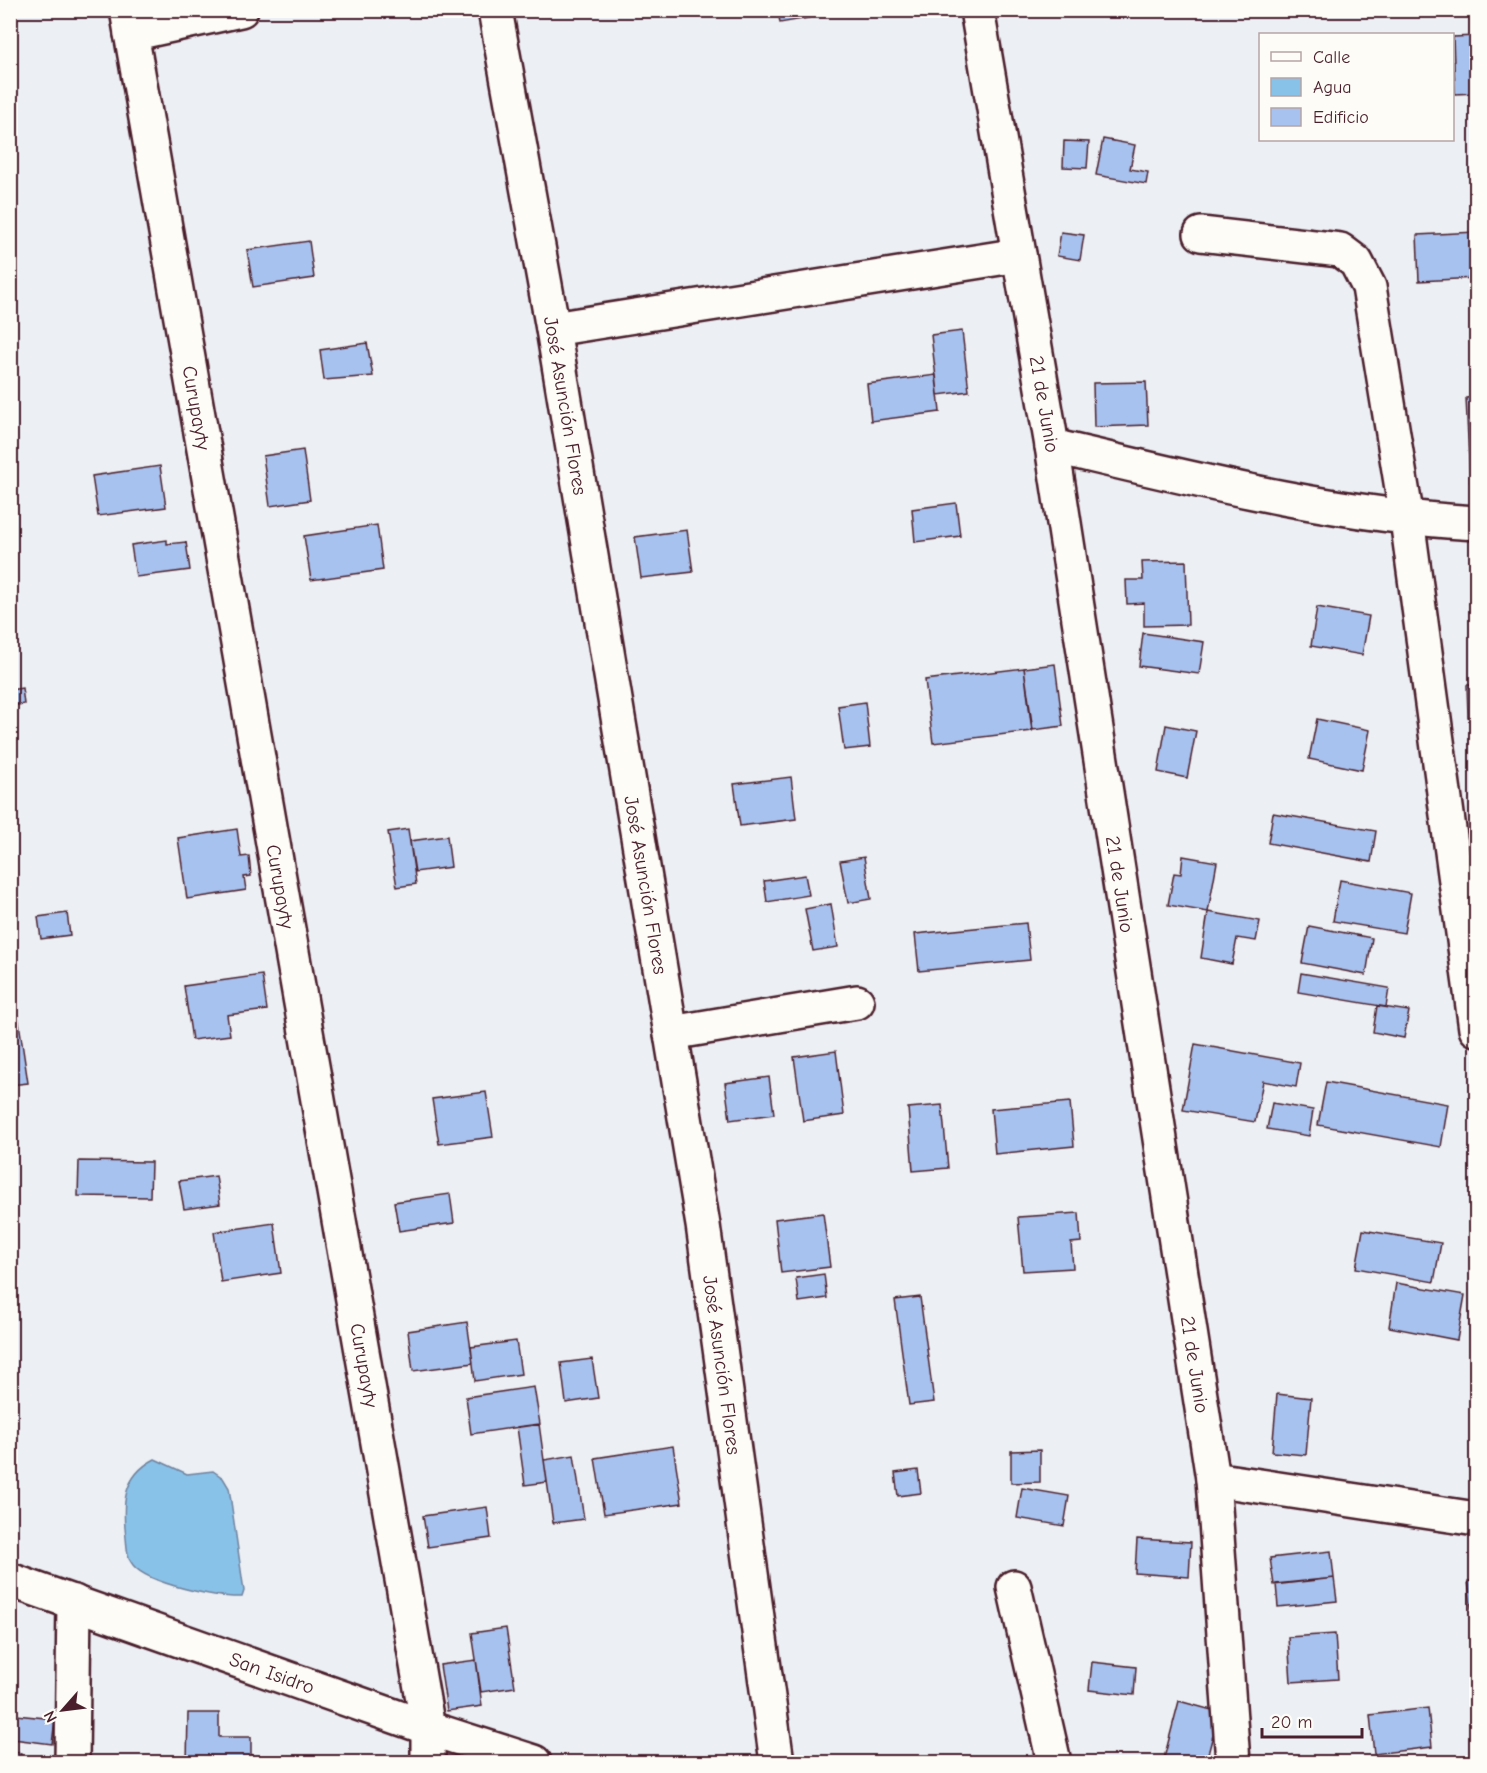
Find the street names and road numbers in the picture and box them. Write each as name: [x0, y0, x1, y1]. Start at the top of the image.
street label: José Asunción Flores: [539, 315, 592, 497]
street label: 21 de Junio: [1025, 354, 1064, 454]
street label: Curupayty: [178, 364, 215, 452]
street label: José Asunción Flores: [619, 794, 672, 976]
street label: 21 de Junio: [1101, 834, 1139, 935]
street label: Curupayty: [261, 843, 299, 931]
street label: José Asunción Flores: [698, 1274, 746, 1456]
street label: 21 de Junio: [1176, 1314, 1214, 1415]
street label: Curupayty: [345, 1321, 383, 1409]
street label: San Isidro: [226, 1648, 318, 1699]

